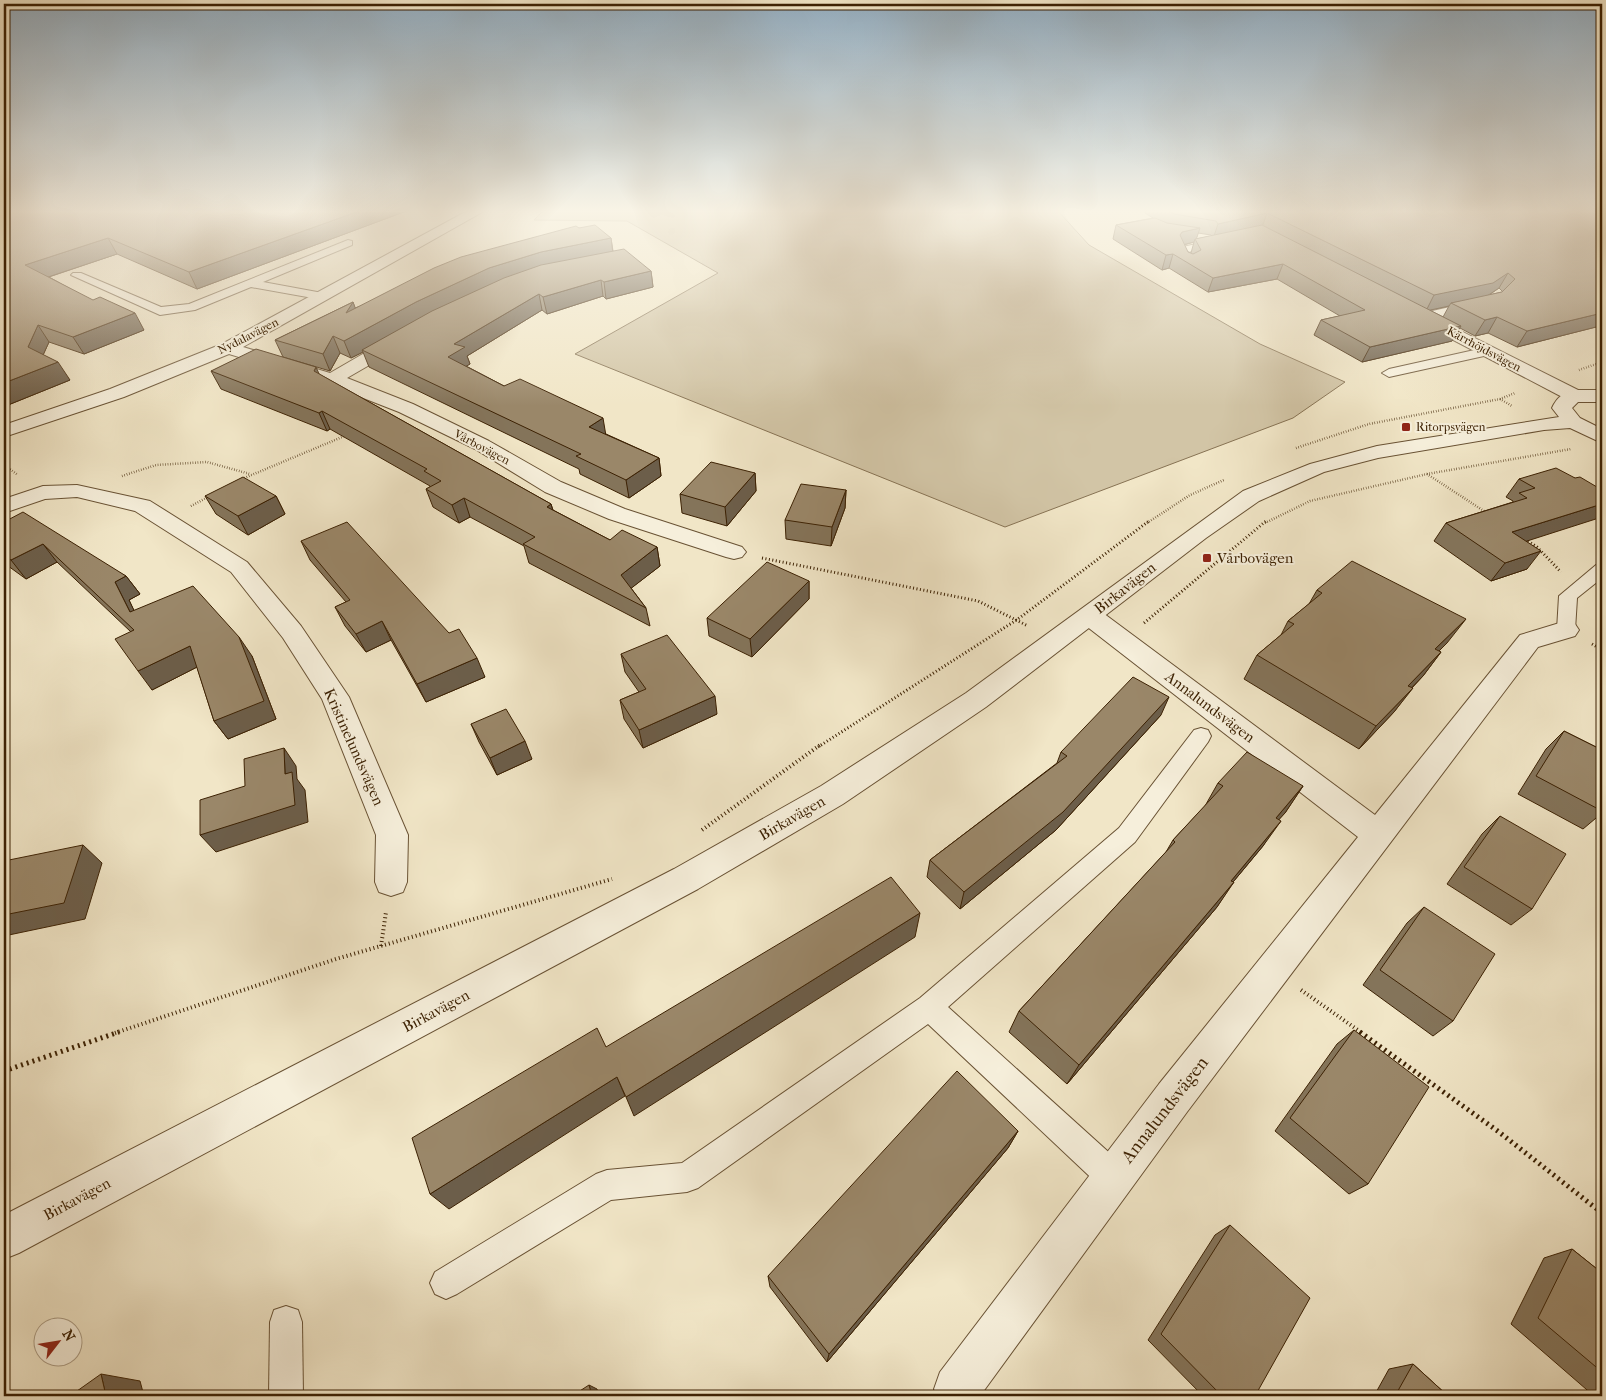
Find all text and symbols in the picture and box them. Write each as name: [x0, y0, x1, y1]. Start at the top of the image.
street label: Nydalavägen: [215, 315, 281, 357]
street label: Kärrhöjdsvägen: [1445, 324, 1524, 374]
place label: Ritorpsvägen: [1416, 420, 1486, 434]
marker: Ritorpsvägen: [1400, 421, 1412, 433]
street label: Vårbovägen: [451, 426, 512, 468]
place label: Vårbovägen: [1216, 549, 1294, 567]
marker: Vårbovägen: [1201, 552, 1213, 564]
street label: Birkavägen: [1091, 558, 1160, 618]
street label: Annalundsvägen: [1161, 667, 1259, 747]
street label: Kristinelundsvägen: [320, 686, 388, 809]
street label: Birkavägen: [756, 792, 828, 844]
street label: Birkavägen: [399, 986, 473, 1036]
street label: Annalundsvägen: [1116, 1052, 1213, 1168]
street label: Birkavägen: [40, 1174, 114, 1224]
north arrow: [32, 1318, 82, 1368]
text: N: [59, 1327, 79, 1345]

